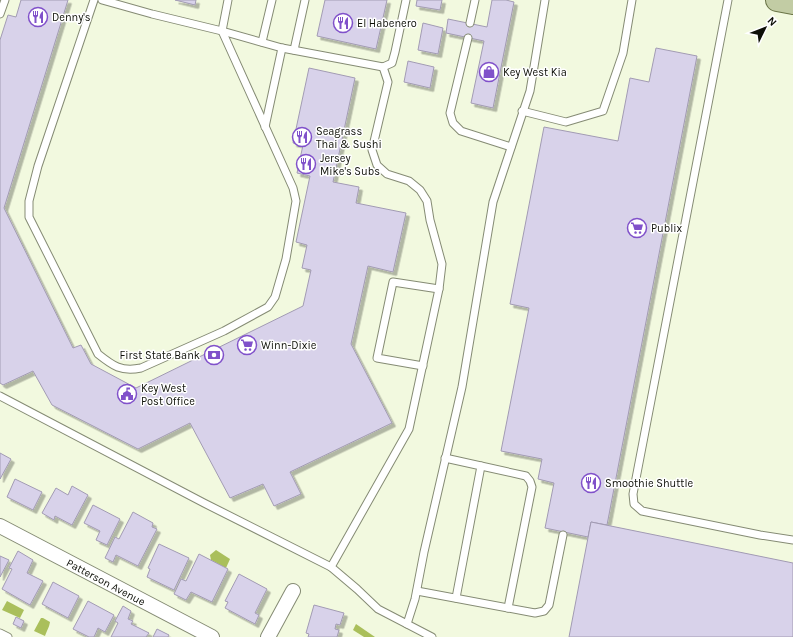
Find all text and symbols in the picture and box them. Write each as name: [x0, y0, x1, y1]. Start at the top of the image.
restaurant icon: Denny's: [27, 6, 49, 28]
north arrow: [745, 8, 785, 48]
place label: Denny's: [52, 11, 91, 24]
restaurant icon: El Habenero: [332, 12, 354, 34]
text: N: [765, 14, 779, 29]
place label: El Habenero: [357, 17, 417, 30]
shop icon: Key West Kia: [478, 61, 500, 83]
place label: Key West Kia: [503, 66, 567, 79]
place label: Seagrass Thai & Sushi: [316, 125, 382, 151]
restaurant icon: Seagrass Thai & Sushi: [291, 126, 313, 148]
place label: Jersey Mike's Subs: [320, 152, 380, 178]
restaurant icon: Jersey Mike's Subs: [295, 153, 317, 175]
supermarket icon: Publix: [626, 217, 648, 239]
place label: Publix: [651, 222, 683, 235]
supermarket icon: Winn-Dixie: [236, 334, 258, 356]
place label: Winn-Dixie: [261, 339, 317, 352]
bank icon: First State Bank: [203, 344, 225, 366]
place label: First State Bank: [119, 349, 200, 362]
place label: Key West Post Office: [141, 382, 195, 408]
public building icon: Key West Post Office: [116, 383, 138, 405]
restaurant icon: Smoothie Shuttle: [580, 472, 602, 494]
place label: Smoothie Shuttle: [605, 477, 694, 490]
street label: Patterson Avenue: [64, 556, 148, 609]

